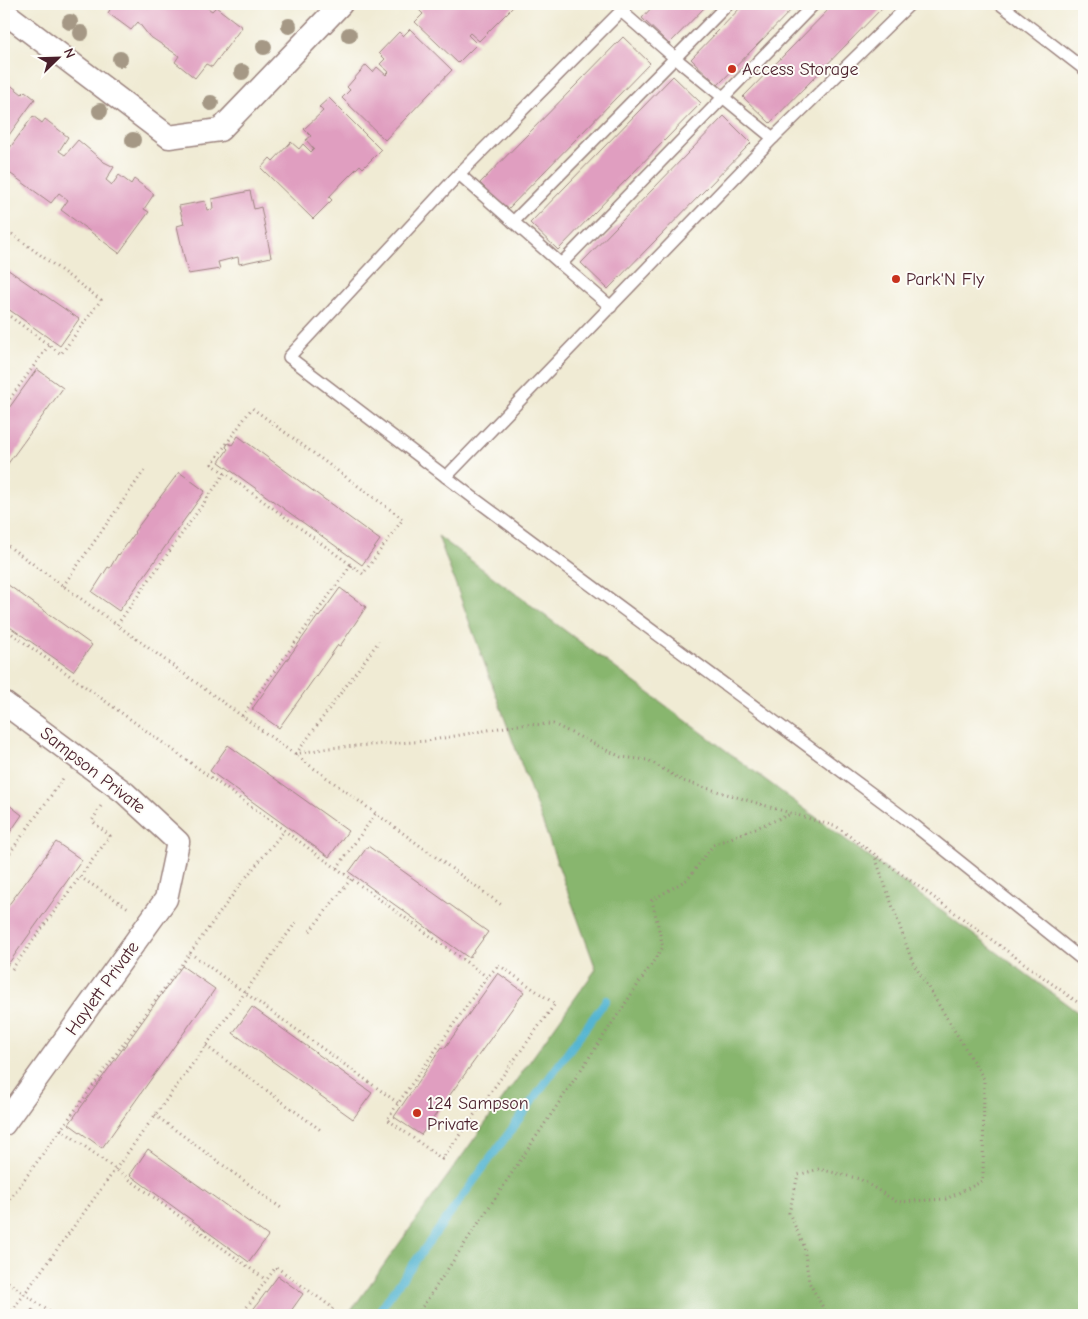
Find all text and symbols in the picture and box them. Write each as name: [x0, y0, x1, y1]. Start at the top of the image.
north arrow: [32, 32, 82, 82]
text: N: [60, 46, 79, 61]
place label: Access Storage: [742, 59, 859, 80]
marker: Access Storage: [726, 63, 738, 75]
place label: Park'N Fly: [906, 269, 985, 290]
marker: Park'N Fly: [890, 273, 902, 285]
street label: Sampson Private: [36, 723, 150, 818]
street label: Haylett Private: [61, 937, 144, 1039]
place label: 124 Sampson Private: [427, 1093, 529, 1135]
marker: 124 Sampson Private: [411, 1107, 423, 1119]

